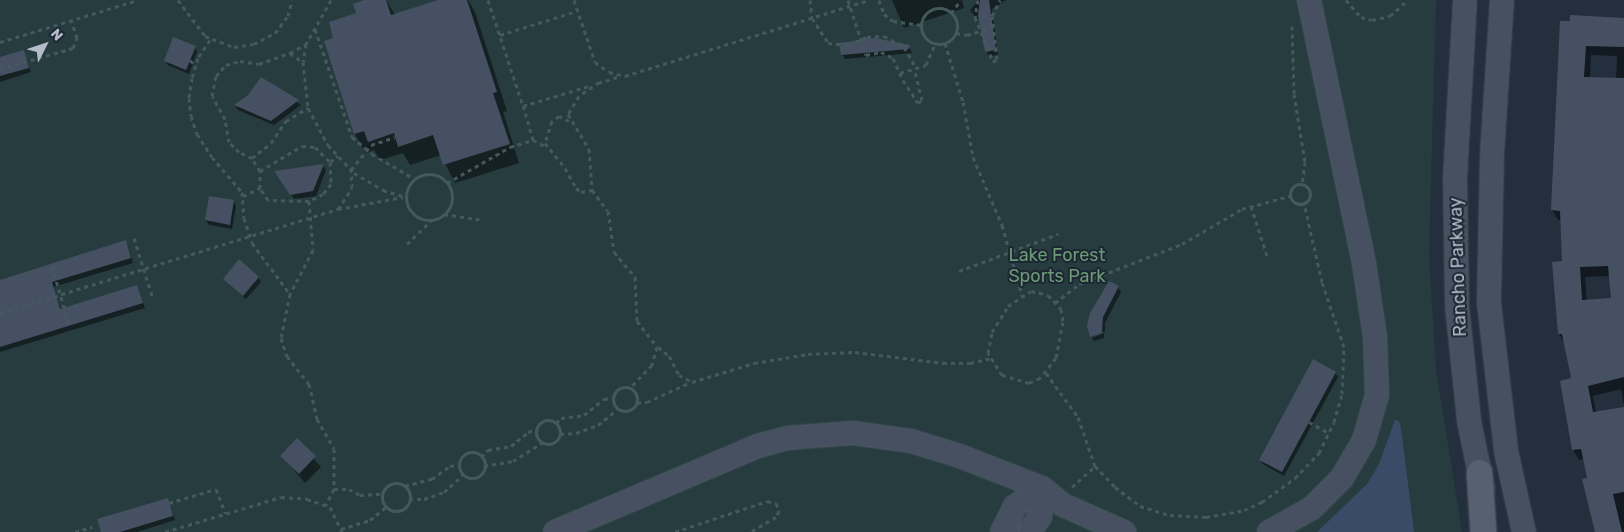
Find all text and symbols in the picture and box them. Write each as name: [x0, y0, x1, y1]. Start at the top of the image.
north arrow: [20, 20, 70, 70]
text: N: [47, 25, 66, 44]
street label: Rancho Parkway: [1445, 197, 1471, 337]
park label: Lake Forest Sports Park: [1008, 245, 1106, 288]

